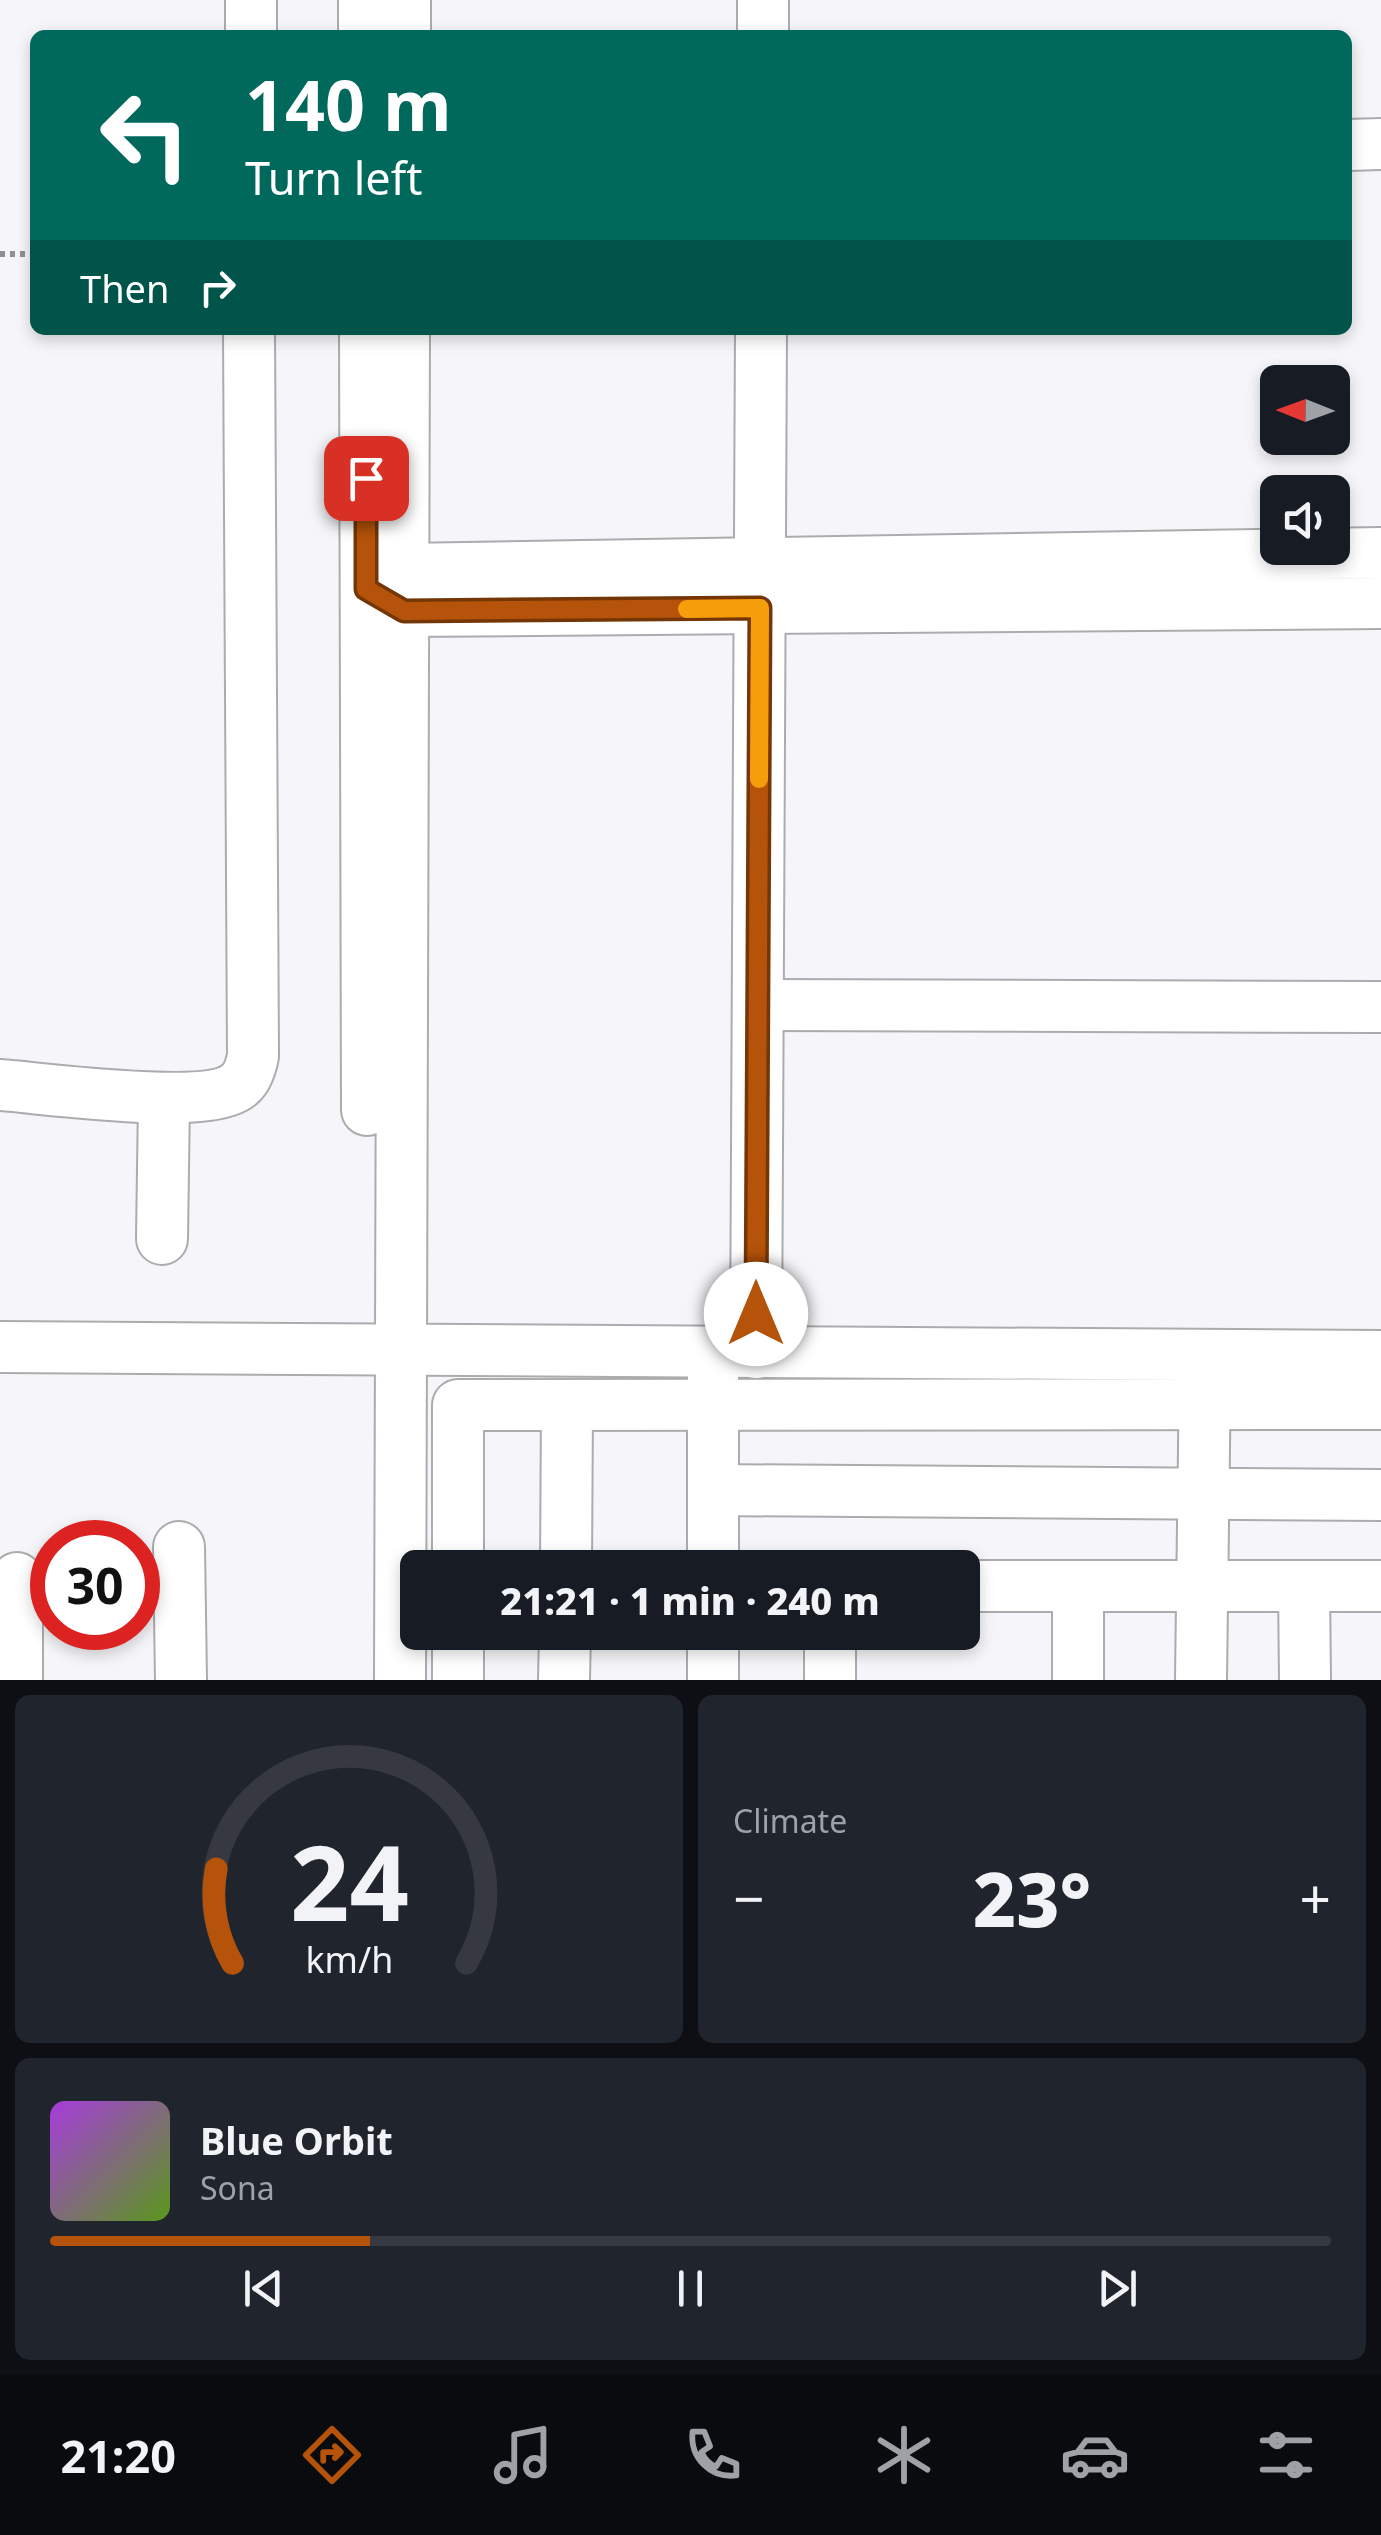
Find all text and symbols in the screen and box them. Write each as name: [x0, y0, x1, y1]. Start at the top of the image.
text: 140 m: [245, 56, 452, 152]
icon: left: [80, 70, 210, 200]
text: Turn left: [245, 147, 422, 208]
icon: right: [190, 260, 245, 315]
text: Then: [80, 262, 170, 314]
north arrow: [1260, 365, 1350, 455]
map controls: [1260, 365, 1350, 565]
pin: [324, 436, 409, 521]
icon: arrive: [339, 451, 394, 506]
button: sound: [1260, 475, 1350, 565]
position arrow: [704, 1262, 808, 1366]
speed limit sign: 30: [30, 1520, 160, 1650]
text: 21:21 · 1 min · 240 m: [500, 1574, 880, 1626]
text: Climate: [733, 1799, 847, 1842]
text: 24: [290, 1810, 408, 1951]
text: 23°: [973, 1847, 1091, 1949]
text: −: [733, 1860, 764, 1935]
text: +: [1300, 1860, 1331, 1935]
text: km/h: [305, 1935, 393, 1983]
text: Blue Orbit: [200, 2114, 393, 2166]
text: Sona: [200, 2166, 275, 2209]
icon: previous: [236, 2261, 291, 2316]
icon: pause: [663, 2261, 718, 2316]
icon: next: [1090, 2261, 1145, 2316]
icon: directions: [297, 2420, 367, 2490]
icon: music: [488, 2420, 558, 2490]
icon: phone: [678, 2420, 748, 2490]
icon: climate: [869, 2420, 939, 2490]
icon: car: [1060, 2420, 1130, 2490]
icon: filters: [1251, 2420, 1321, 2490]
text: 21:20: [60, 2425, 176, 2486]

